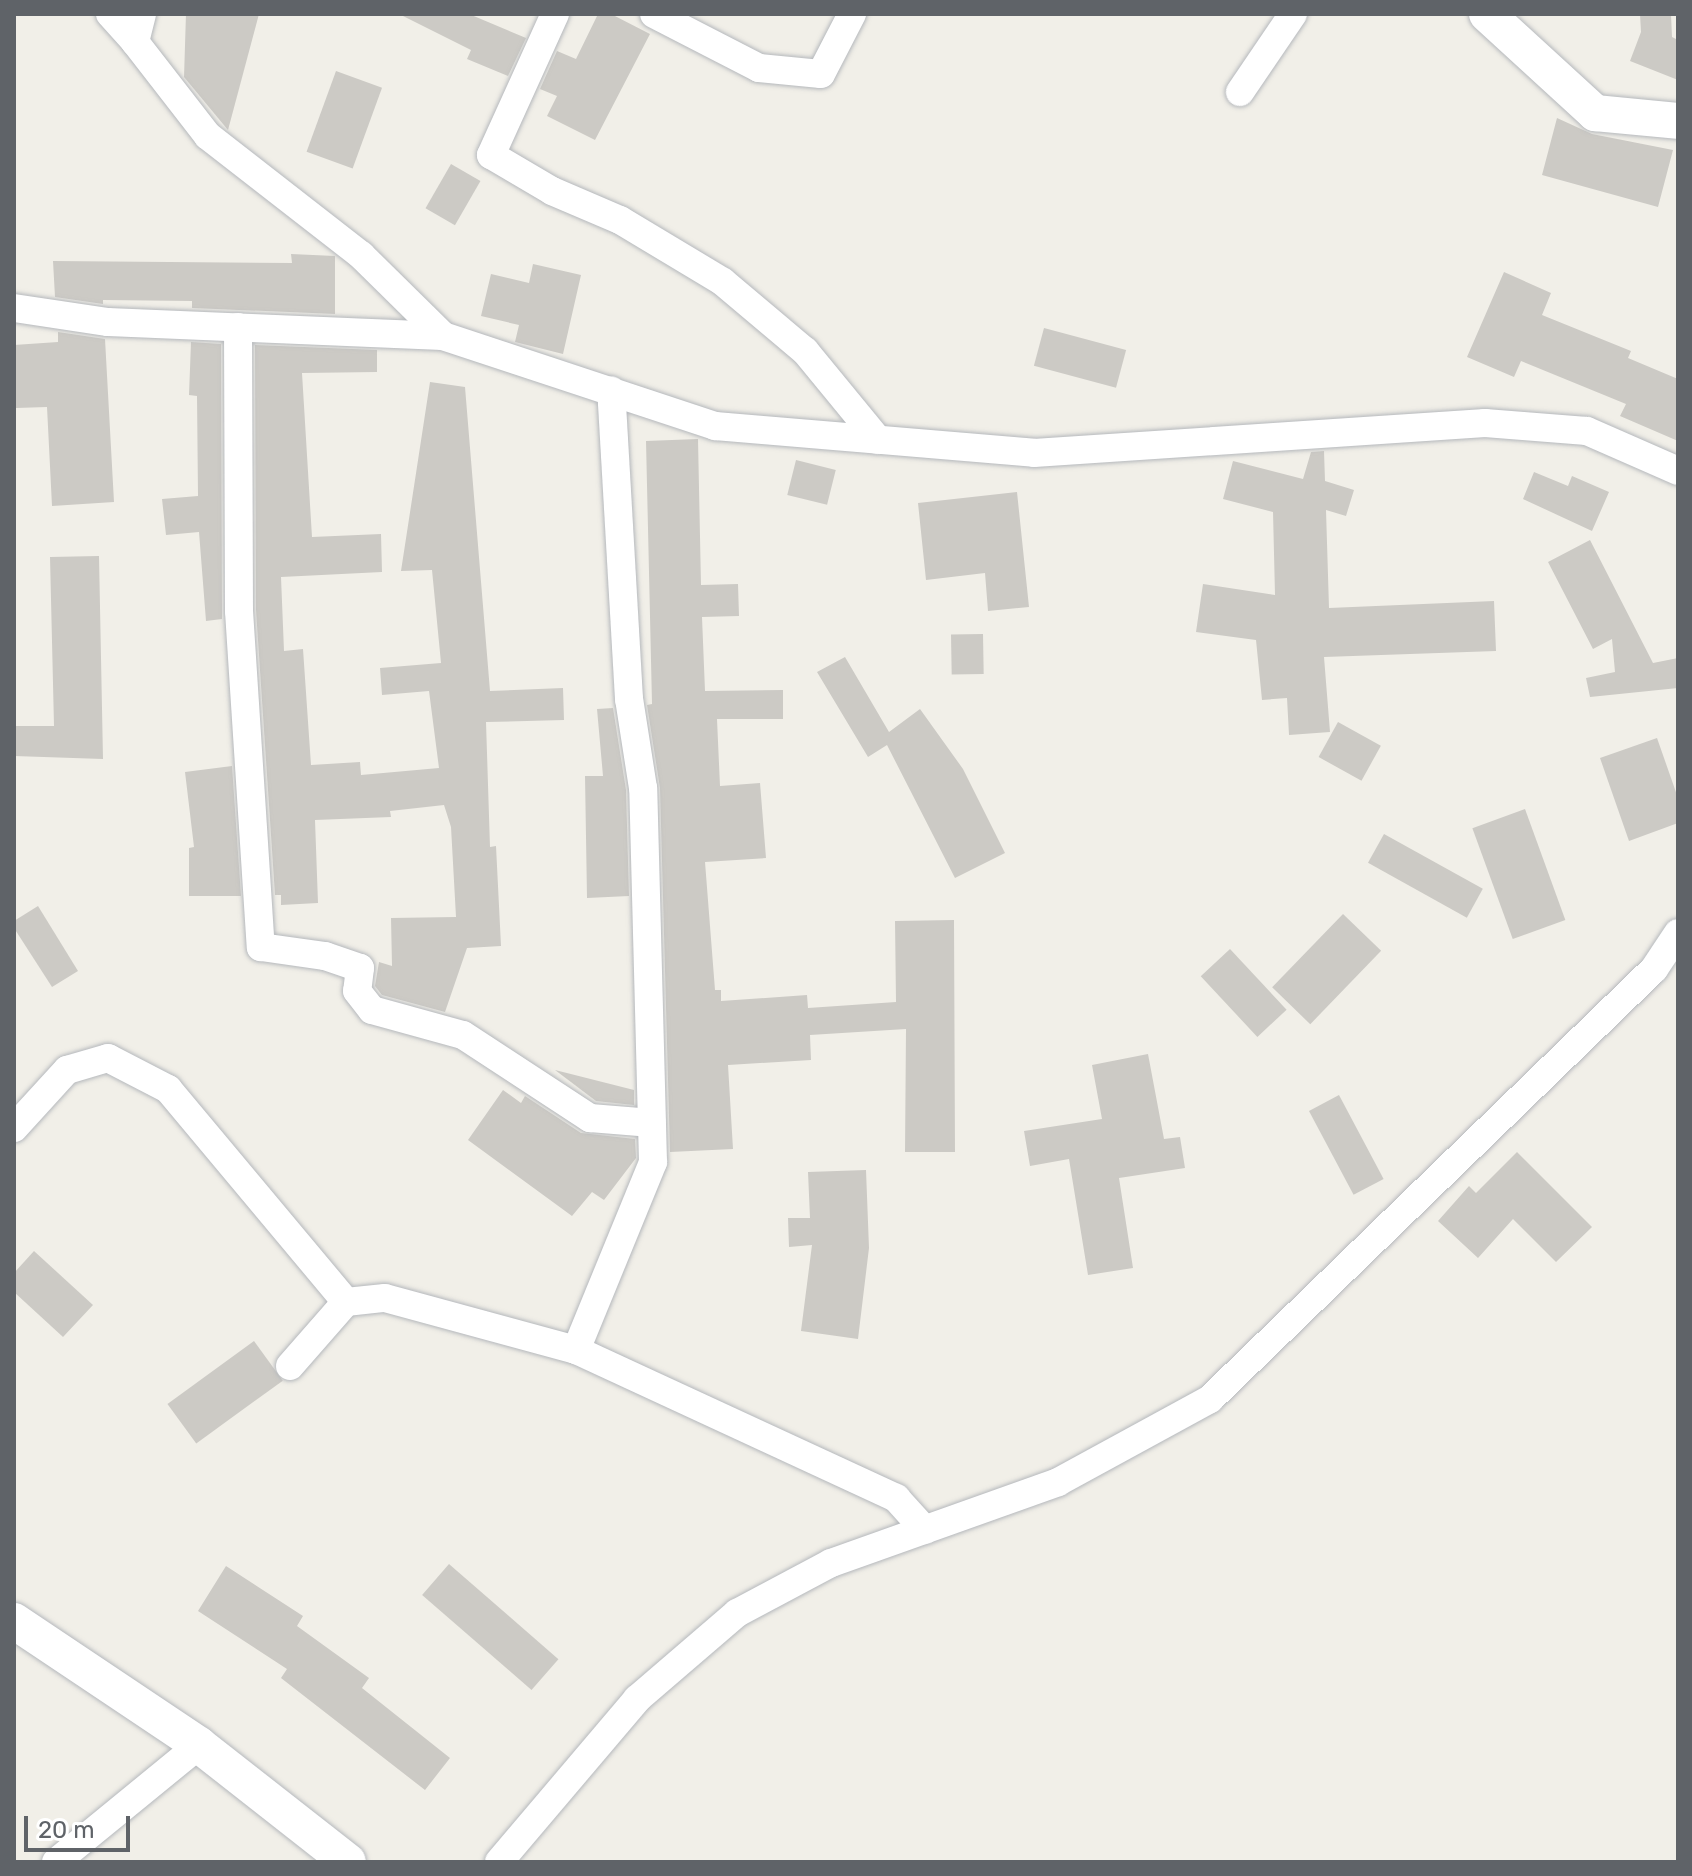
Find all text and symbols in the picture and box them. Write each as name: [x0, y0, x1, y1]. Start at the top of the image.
scale bar: [28, 1800, 134, 1850]
text: 20 m: [38, 1816, 95, 1844]

